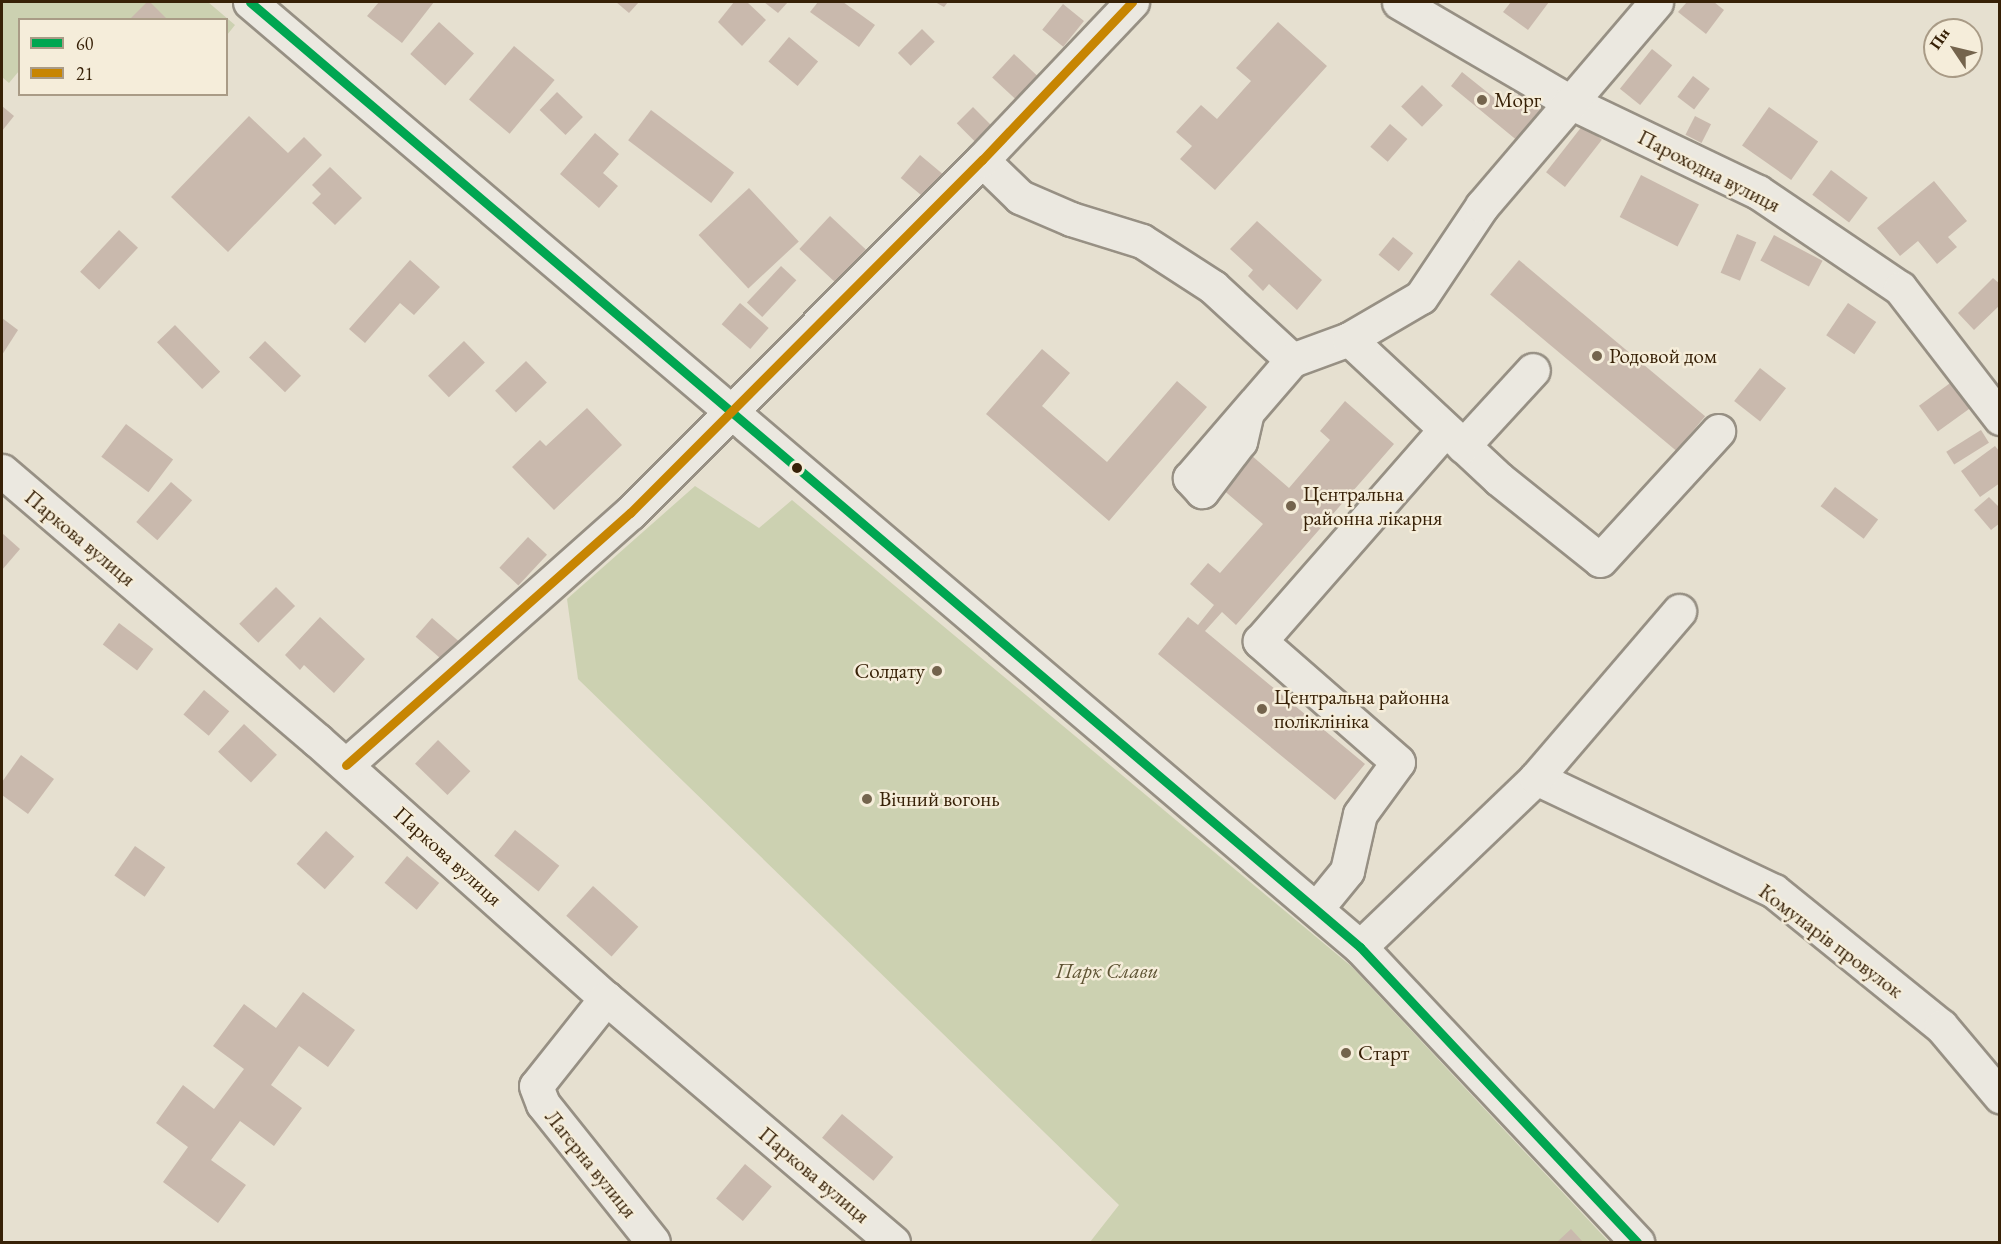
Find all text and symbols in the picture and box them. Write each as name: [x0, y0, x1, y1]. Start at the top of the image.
legend: [18, 18, 228, 96]
north arrow: [1923, 18, 1983, 78]
text: Пн: [1925, 24, 1954, 54]
text: 60: [76, 32, 93, 55]
text: 21: [76, 62, 93, 85]
place label: Морг: [1494, 87, 1541, 113]
marker: Морг: [1475, 93, 1489, 107]
street label: Пароходна вулиця: [1634, 124, 1784, 218]
place label: Родовой дом: [1609, 343, 1717, 369]
marker: Родовой дом: [1590, 349, 1604, 363]
unlabelled marker: [791, 462, 803, 474]
place label: Центральна районна лікарня: [1303, 481, 1442, 531]
street label: Паркова вулиця: [20, 484, 140, 592]
marker: Центральна районна лікарня: [1284, 499, 1298, 513]
place label: Солдату: [854, 658, 925, 684]
marker: Солдату: [930, 664, 944, 678]
place label: Центральна районна поліклініка: [1274, 684, 1449, 734]
marker: Центральна районна поліклініка: [1255, 702, 1269, 716]
place label: Вічний вогонь: [879, 786, 1000, 812]
marker: Вічний вогонь: [860, 792, 874, 806]
street label: Паркова вулиця: [389, 801, 507, 911]
street label: Комунарів провулок: [1754, 879, 1908, 1003]
park label: Парк Слави: [1056, 958, 1158, 984]
place label: Старт: [1358, 1040, 1409, 1066]
marker: Старт: [1339, 1046, 1353, 1060]
street label: Лагерна вулиця: [540, 1105, 642, 1223]
street label: Паркова вулиця: [754, 1121, 874, 1229]

